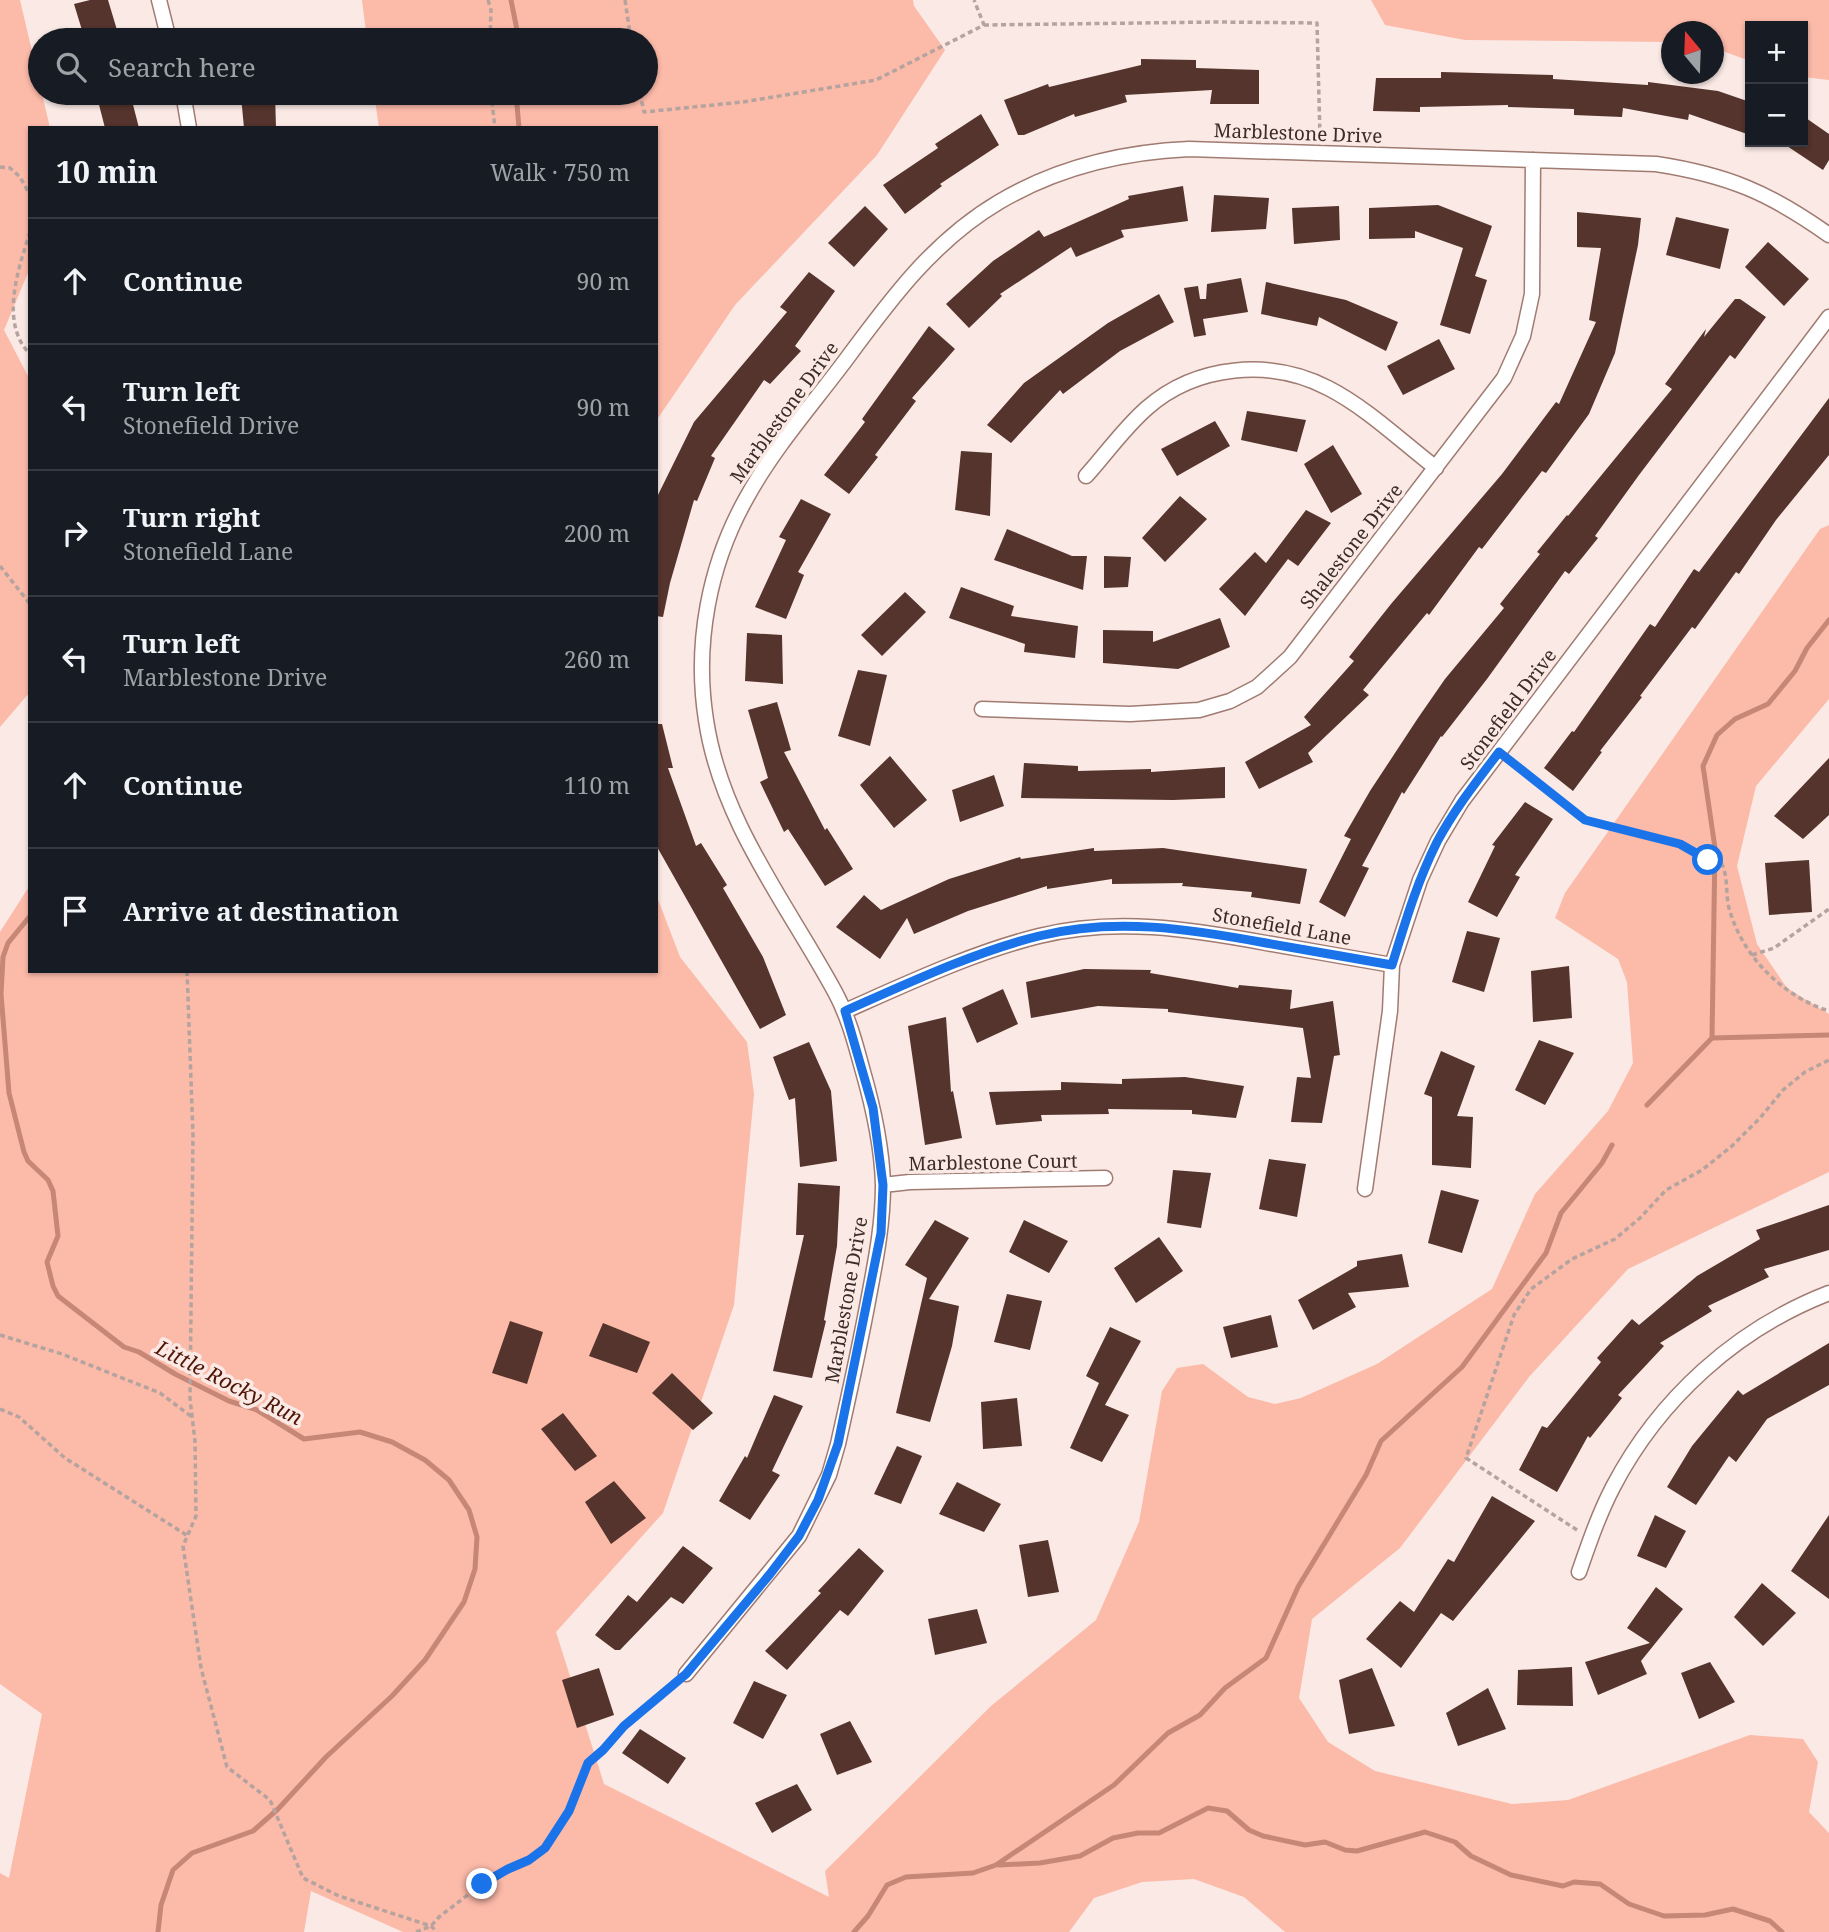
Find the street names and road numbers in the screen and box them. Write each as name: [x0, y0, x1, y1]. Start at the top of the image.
street label: Marblestone Drive: [1213, 117, 1383, 149]
street label: Marblestone Drive: [724, 336, 844, 488]
street label: Shalestone Drive: [1294, 478, 1408, 614]
street label: Stonefield Drive: [1454, 643, 1562, 775]
street label: Stonefield Lane: [1210, 901, 1354, 951]
street label: Marblestone Court: [908, 1148, 1078, 1176]
street label: Marblestone Drive: [819, 1215, 873, 1385]

